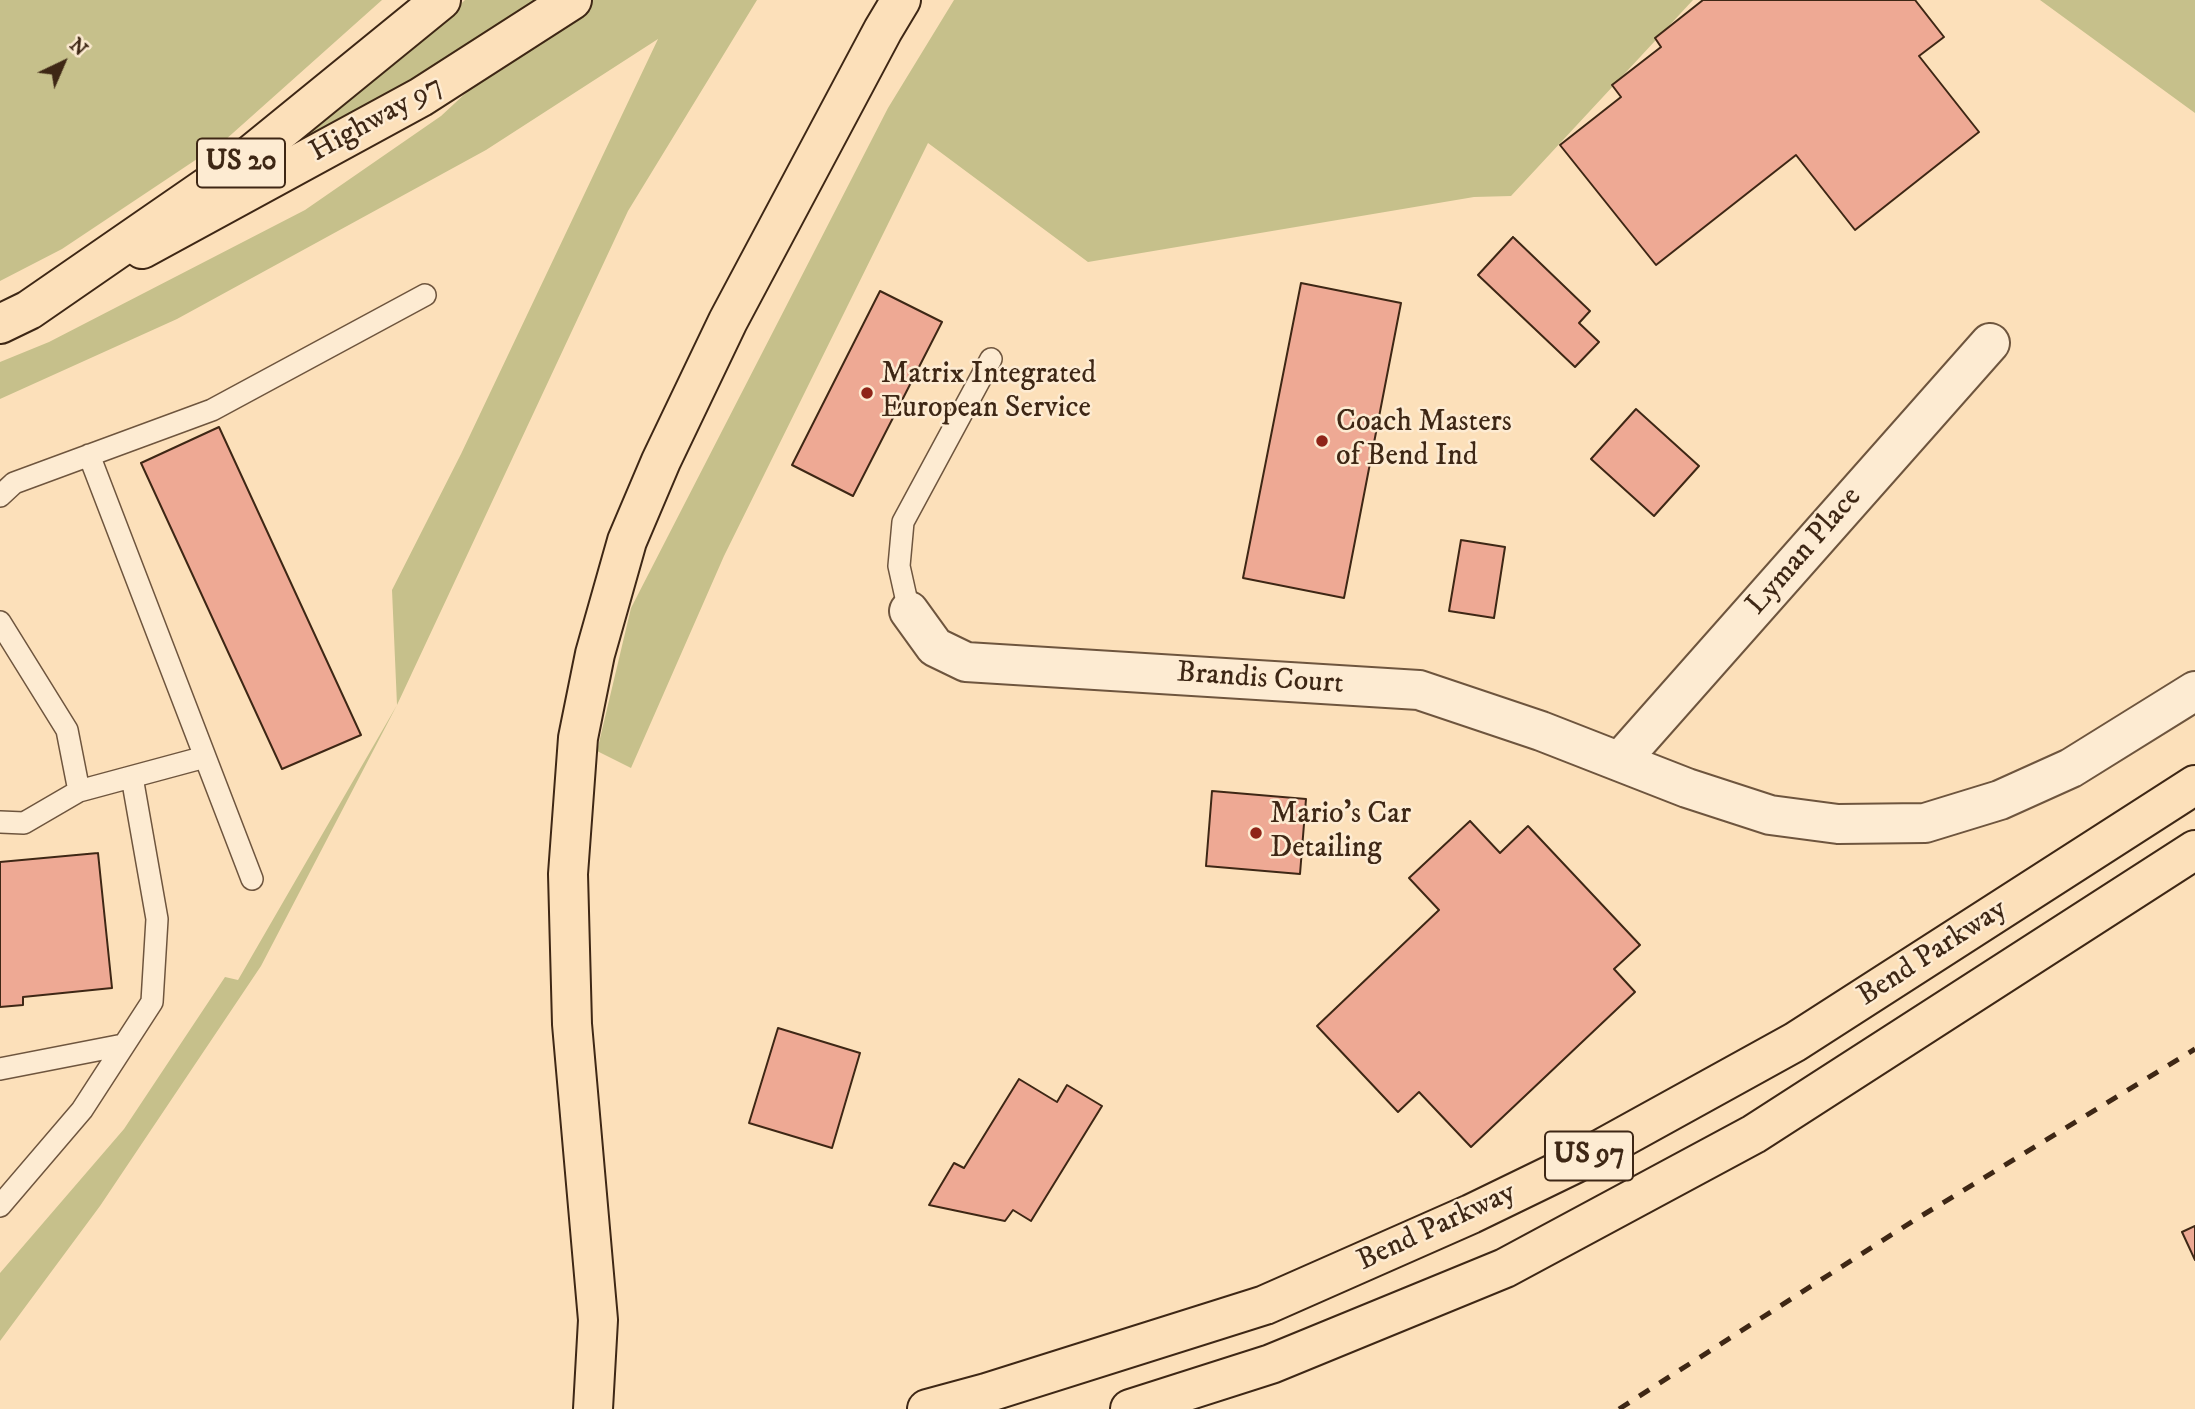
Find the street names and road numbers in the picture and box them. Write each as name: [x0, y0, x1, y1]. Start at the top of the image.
street label: Highway 97: [304, 69, 450, 171]
road number: US 20: [197, 138, 285, 188]
street label: Lyman Place: [1740, 481, 1870, 623]
street label: Brandis Court: [1175, 656, 1345, 704]
street label: Bend Parkway: [1852, 893, 2014, 1015]
road number: US 97: [1545, 1132, 1633, 1180]
street label: Bend Parkway: [1352, 1176, 1522, 1280]

